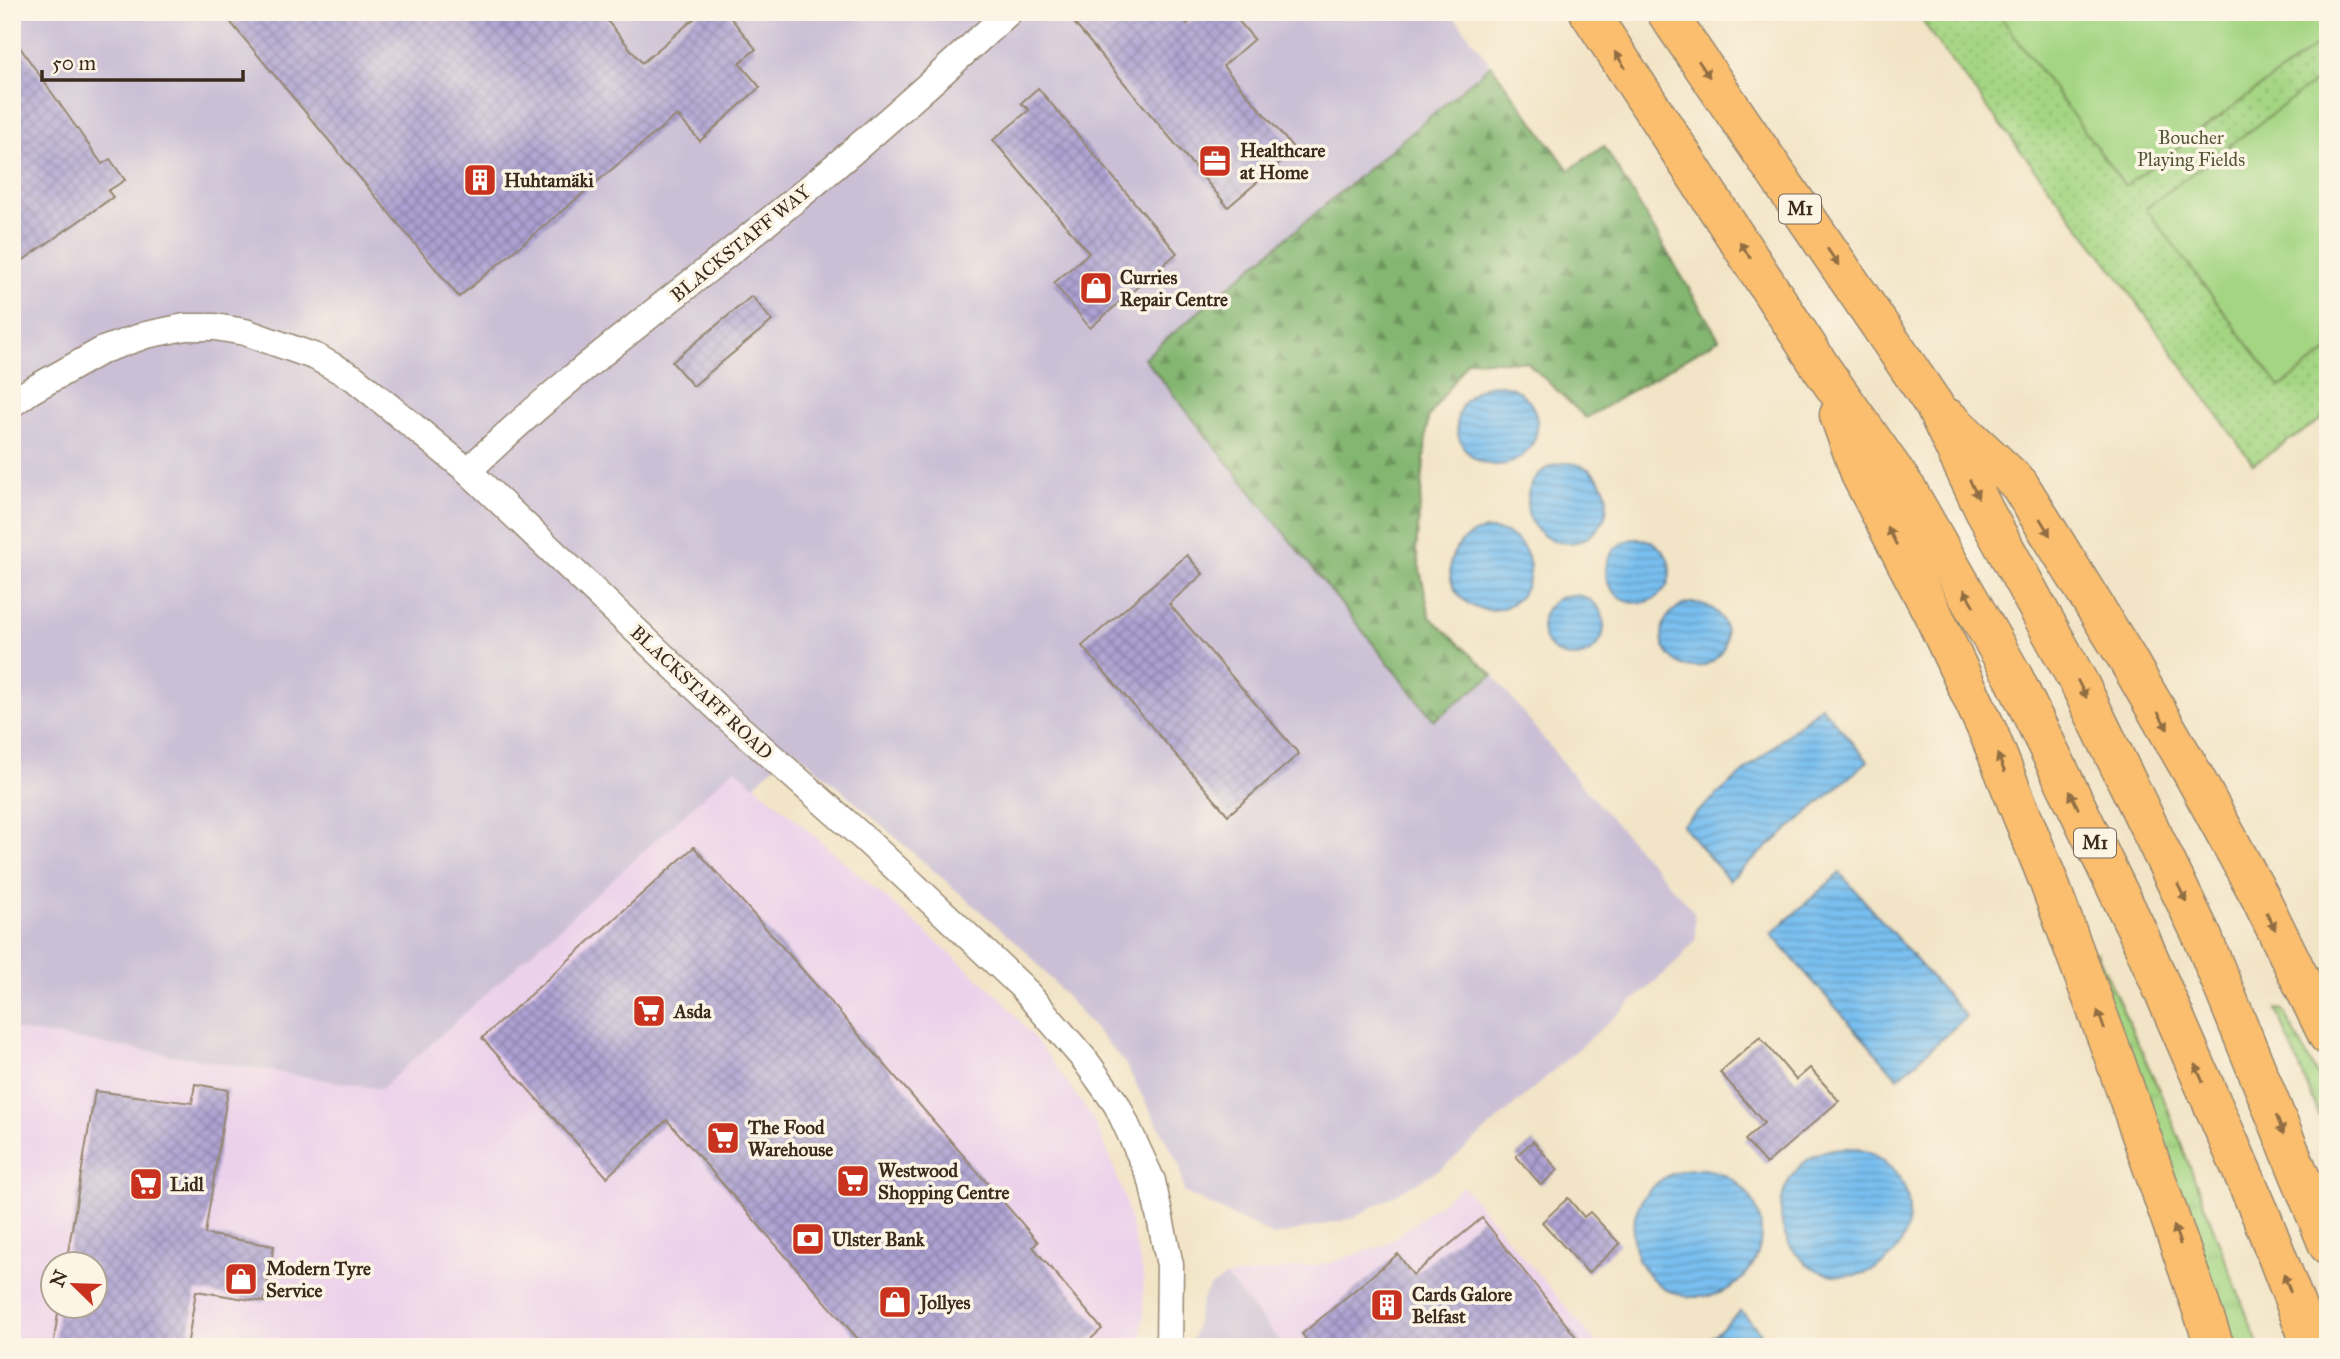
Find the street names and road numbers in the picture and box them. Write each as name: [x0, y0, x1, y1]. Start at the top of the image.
street label: BLACKSTAFF WAY: [666, 180, 815, 307]
road number: M1: [1779, 194, 1821, 224]
street label: BLACKSTAFF ROAD: [626, 620, 778, 764]
road number: M1: [2074, 828, 2116, 858]

